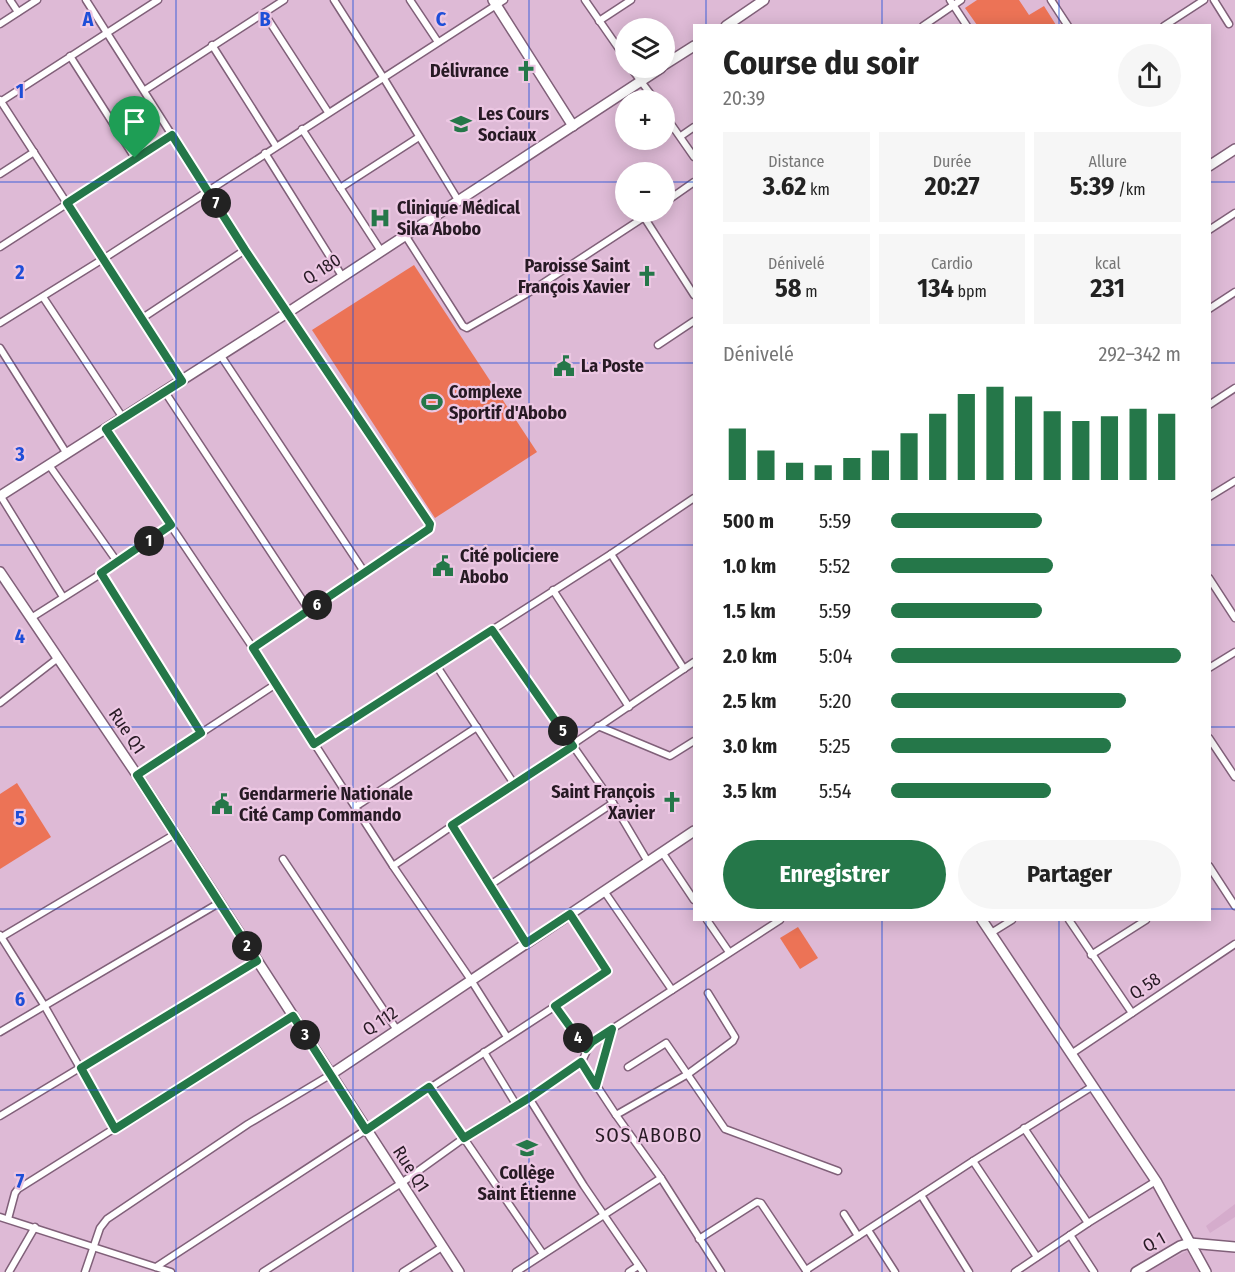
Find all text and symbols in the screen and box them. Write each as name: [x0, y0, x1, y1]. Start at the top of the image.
text: A: [82, 7, 95, 31]
text: B: [259, 7, 271, 31]
text: C: [436, 7, 447, 31]
map controls: [615, 18, 675, 222]
button: layers: [615, 18, 675, 78]
text: Course du soir: [723, 43, 919, 83]
button: share: [1118, 44, 1181, 107]
church icon: Délivrance: [514, 59, 538, 83]
place label: Délivrance: [430, 60, 509, 82]
text: 1: [16, 79, 24, 103]
text: 20:39: [723, 86, 765, 110]
button: +: [615, 90, 675, 150]
pin: [109, 96, 160, 158]
place label: Les Cours Sociaux: [478, 103, 549, 146]
icon: arrive: [118, 105, 151, 138]
school or university icon: Les Cours Sociaux: [449, 112, 473, 136]
text: Distance: [768, 152, 824, 171]
text: Durée: [933, 152, 971, 171]
text: Allure: [1089, 152, 1127, 171]
button: −: [615, 162, 675, 222]
text: 3.62: [763, 171, 806, 202]
text: 20:27: [924, 171, 980, 202]
text: 5:39: [1070, 171, 1114, 202]
text: km: [806, 180, 830, 199]
text: /km: [1114, 180, 1146, 199]
pin: 7: [201, 188, 231, 218]
text: 7: [213, 193, 219, 212]
place label: Clinique Médical Sika Abobo: [397, 197, 520, 240]
hospital icon: Clinique Médical Sika Abobo: [368, 206, 392, 230]
street label: Q 180: [299, 249, 345, 289]
text: Dénivelé: [768, 254, 825, 273]
text: Cardio: [931, 254, 973, 273]
text: kcal: [1095, 254, 1121, 273]
place label: Paroisse Saint François Xavier: [518, 255, 631, 298]
text: 2: [14, 260, 25, 284]
church icon: Paroisse Saint François Xavier: [635, 264, 659, 288]
text: 58: [775, 273, 802, 304]
text: 134: [917, 273, 954, 304]
text: 231: [1090, 273, 1125, 304]
text: m: [802, 282, 818, 301]
text: bpm: [954, 282, 987, 301]
text: Dénivelé: [723, 342, 794, 366]
text: 292–342 m: [1099, 342, 1181, 366]
public building icon: La Poste: [552, 354, 576, 378]
place label: La Poste: [581, 355, 644, 377]
place label: Complexe Sportif d'Abobo: [449, 381, 567, 424]
sports icon: Complexe Sportif d'Abobo: [420, 390, 444, 414]
text: 3: [14, 442, 25, 466]
text: 500 m: [723, 509, 774, 533]
text: 5:59: [819, 509, 851, 533]
pin: 1: [134, 526, 164, 556]
text: 1: [146, 531, 152, 550]
place label: Cité policiere Abobo: [459, 545, 559, 588]
public building icon: Cité policiere Abobo: [431, 554, 455, 578]
text: 1.0 km: [723, 554, 776, 578]
text: 5:52: [819, 554, 850, 578]
pin: 6: [302, 590, 332, 620]
text: 6: [313, 595, 321, 614]
text: 1.5 km: [723, 599, 776, 623]
text: 5:59: [819, 599, 851, 623]
text: 4: [15, 624, 25, 648]
text: 2.0 km: [723, 644, 777, 668]
text: 5:04: [819, 644, 853, 668]
text: 2.5 km: [723, 689, 776, 713]
text: 5:20: [819, 689, 852, 713]
street label: Rue Q1: [104, 704, 150, 758]
pin: 5: [548, 716, 578, 746]
text: 5: [559, 721, 567, 740]
text: 3.0 km: [723, 734, 777, 758]
text: 5:25: [819, 734, 850, 758]
text: 3.5 km: [723, 779, 777, 803]
text: 5:54: [819, 779, 851, 803]
place label: Saint François Xavier: [551, 781, 655, 824]
place label: Gendarmerie Nationale Cité Camp Commando: [239, 783, 413, 826]
church icon: Saint François Xavier: [660, 790, 684, 814]
public building icon: Gendarmerie Nationale Cité Camp Commando: [210, 792, 234, 816]
text: 5: [15, 806, 25, 830]
button: Enregistrer: [723, 840, 946, 909]
button: Partager: [958, 840, 1181, 909]
pin: 2: [232, 931, 262, 961]
text: 2: [243, 936, 251, 955]
street label: Q 58: [1125, 968, 1165, 1004]
text: 6: [15, 987, 25, 1011]
street label: Q 112: [358, 1001, 402, 1041]
pin: 3: [290, 1020, 320, 1050]
pin: 4: [563, 1023, 593, 1053]
text: 3: [301, 1025, 309, 1044]
text: 4: [574, 1028, 582, 1047]
district label: SOS ABOBO: [595, 1123, 703, 1147]
school or university icon: Collège Saint Étienne: [515, 1136, 539, 1160]
street label: Rue Q1: [388, 1142, 434, 1196]
place label: Collège Saint Étienne: [478, 1162, 576, 1205]
text: 7: [16, 1169, 25, 1193]
street label: Q 1: [1139, 1227, 1169, 1257]

